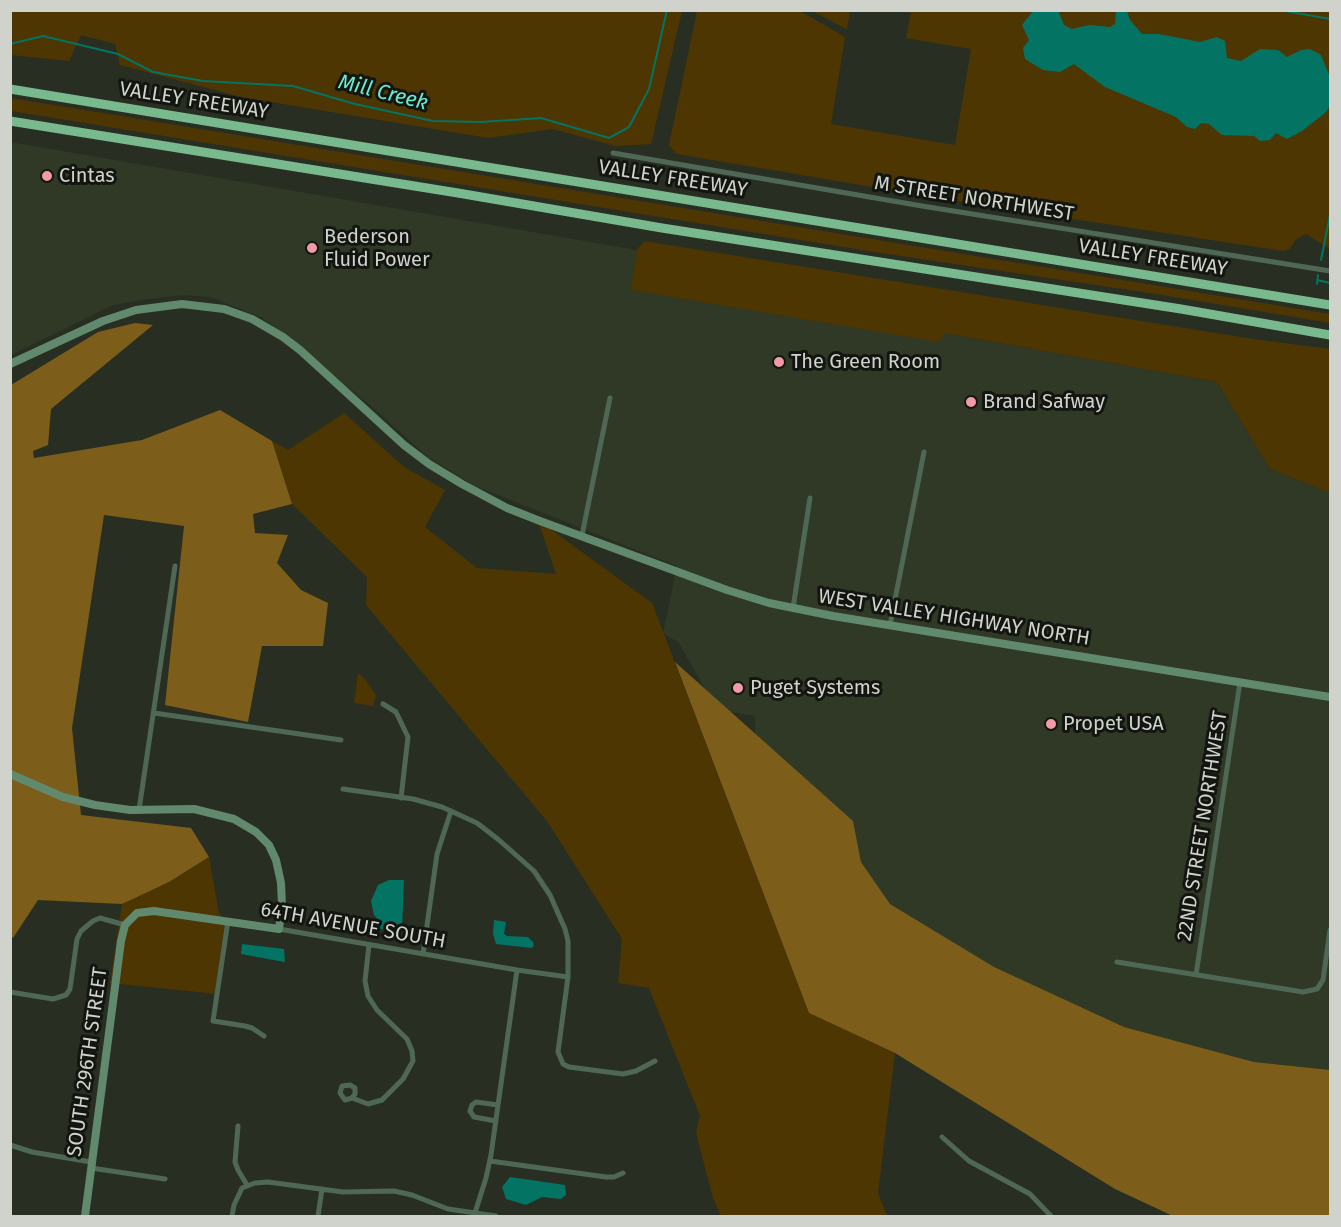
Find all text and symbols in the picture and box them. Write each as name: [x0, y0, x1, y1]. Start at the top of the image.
water label: Mill Creek: [336, 70, 430, 116]
street label: VALLEY FREEWAY: [118, 77, 270, 125]
street label: VALLEY FREEWAY: [597, 155, 749, 203]
place label: Cintas: [59, 164, 115, 188]
marker: Cintas: [40, 169, 54, 183]
street label: M STREET NORTHWEST: [872, 171, 1076, 227]
place label: Bederson Fluid Power: [324, 225, 430, 272]
street label: VALLEY FREEWAY: [1077, 234, 1229, 282]
marker: Bederson Fluid Power: [305, 241, 319, 255]
place label: The Green Room: [791, 350, 940, 374]
marker: The Green Room: [772, 355, 786, 369]
place label: Brand Safway: [983, 390, 1105, 414]
marker: Brand Safway: [964, 395, 978, 409]
street label: WEST VALLEY HIGHWAY NORTH: [817, 585, 1091, 651]
place label: Puget Systems: [750, 676, 880, 700]
marker: Puget Systems: [731, 681, 745, 695]
street label: 22ND STREET NORTHWEST: [1173, 709, 1233, 943]
place label: Propet USA: [1063, 712, 1164, 736]
marker: Propet USA: [1044, 717, 1058, 731]
street label: 64TH AVENUE SOUTH: [259, 898, 447, 954]
street label: SOUTH 296TH STREET: [63, 966, 113, 1158]

